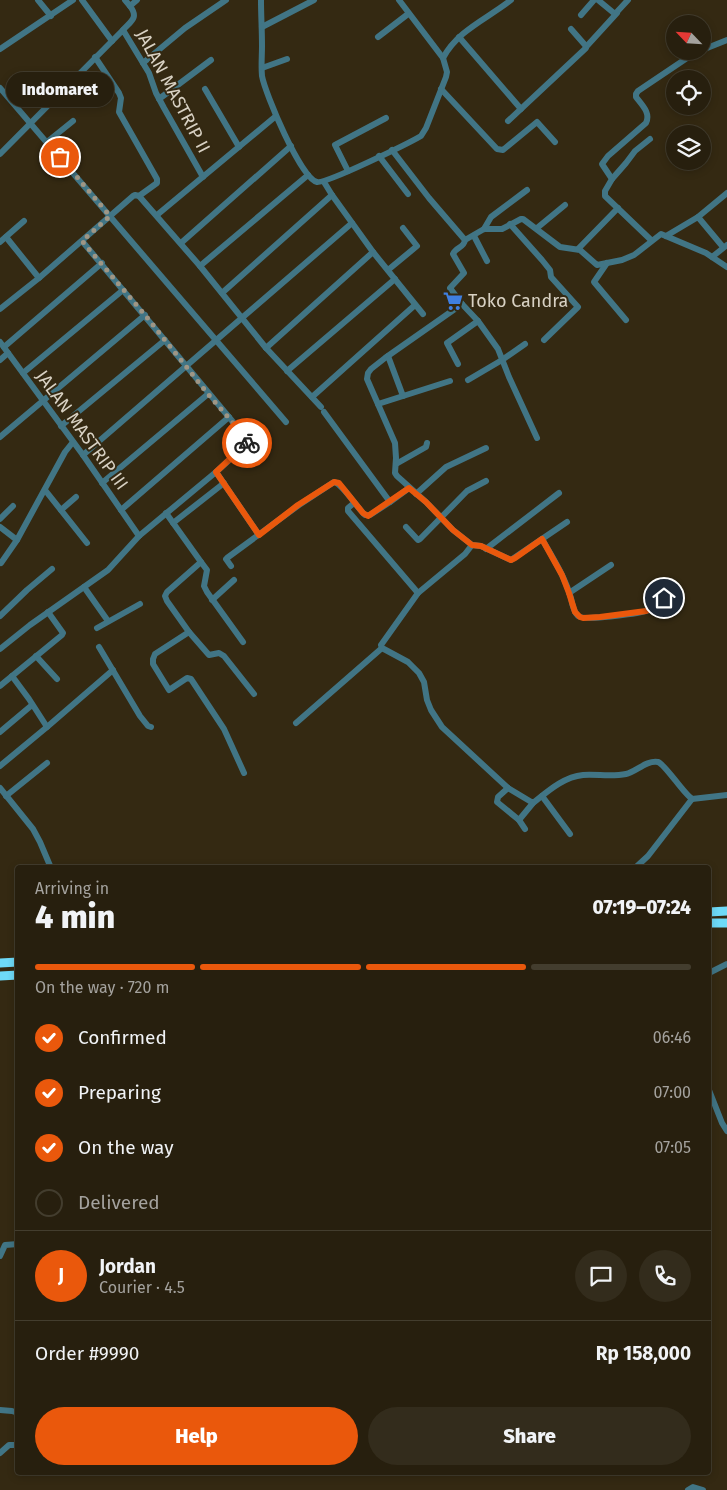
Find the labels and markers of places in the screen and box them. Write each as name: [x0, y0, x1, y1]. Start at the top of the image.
callout: Indomaret: [6, 72, 114, 107]
pin: [39, 136, 81, 178]
supermarket icon: Toko Candra: [442, 290, 464, 312]
place label: Toko Candra: [468, 290, 568, 312]
pin: [643, 577, 685, 619]

